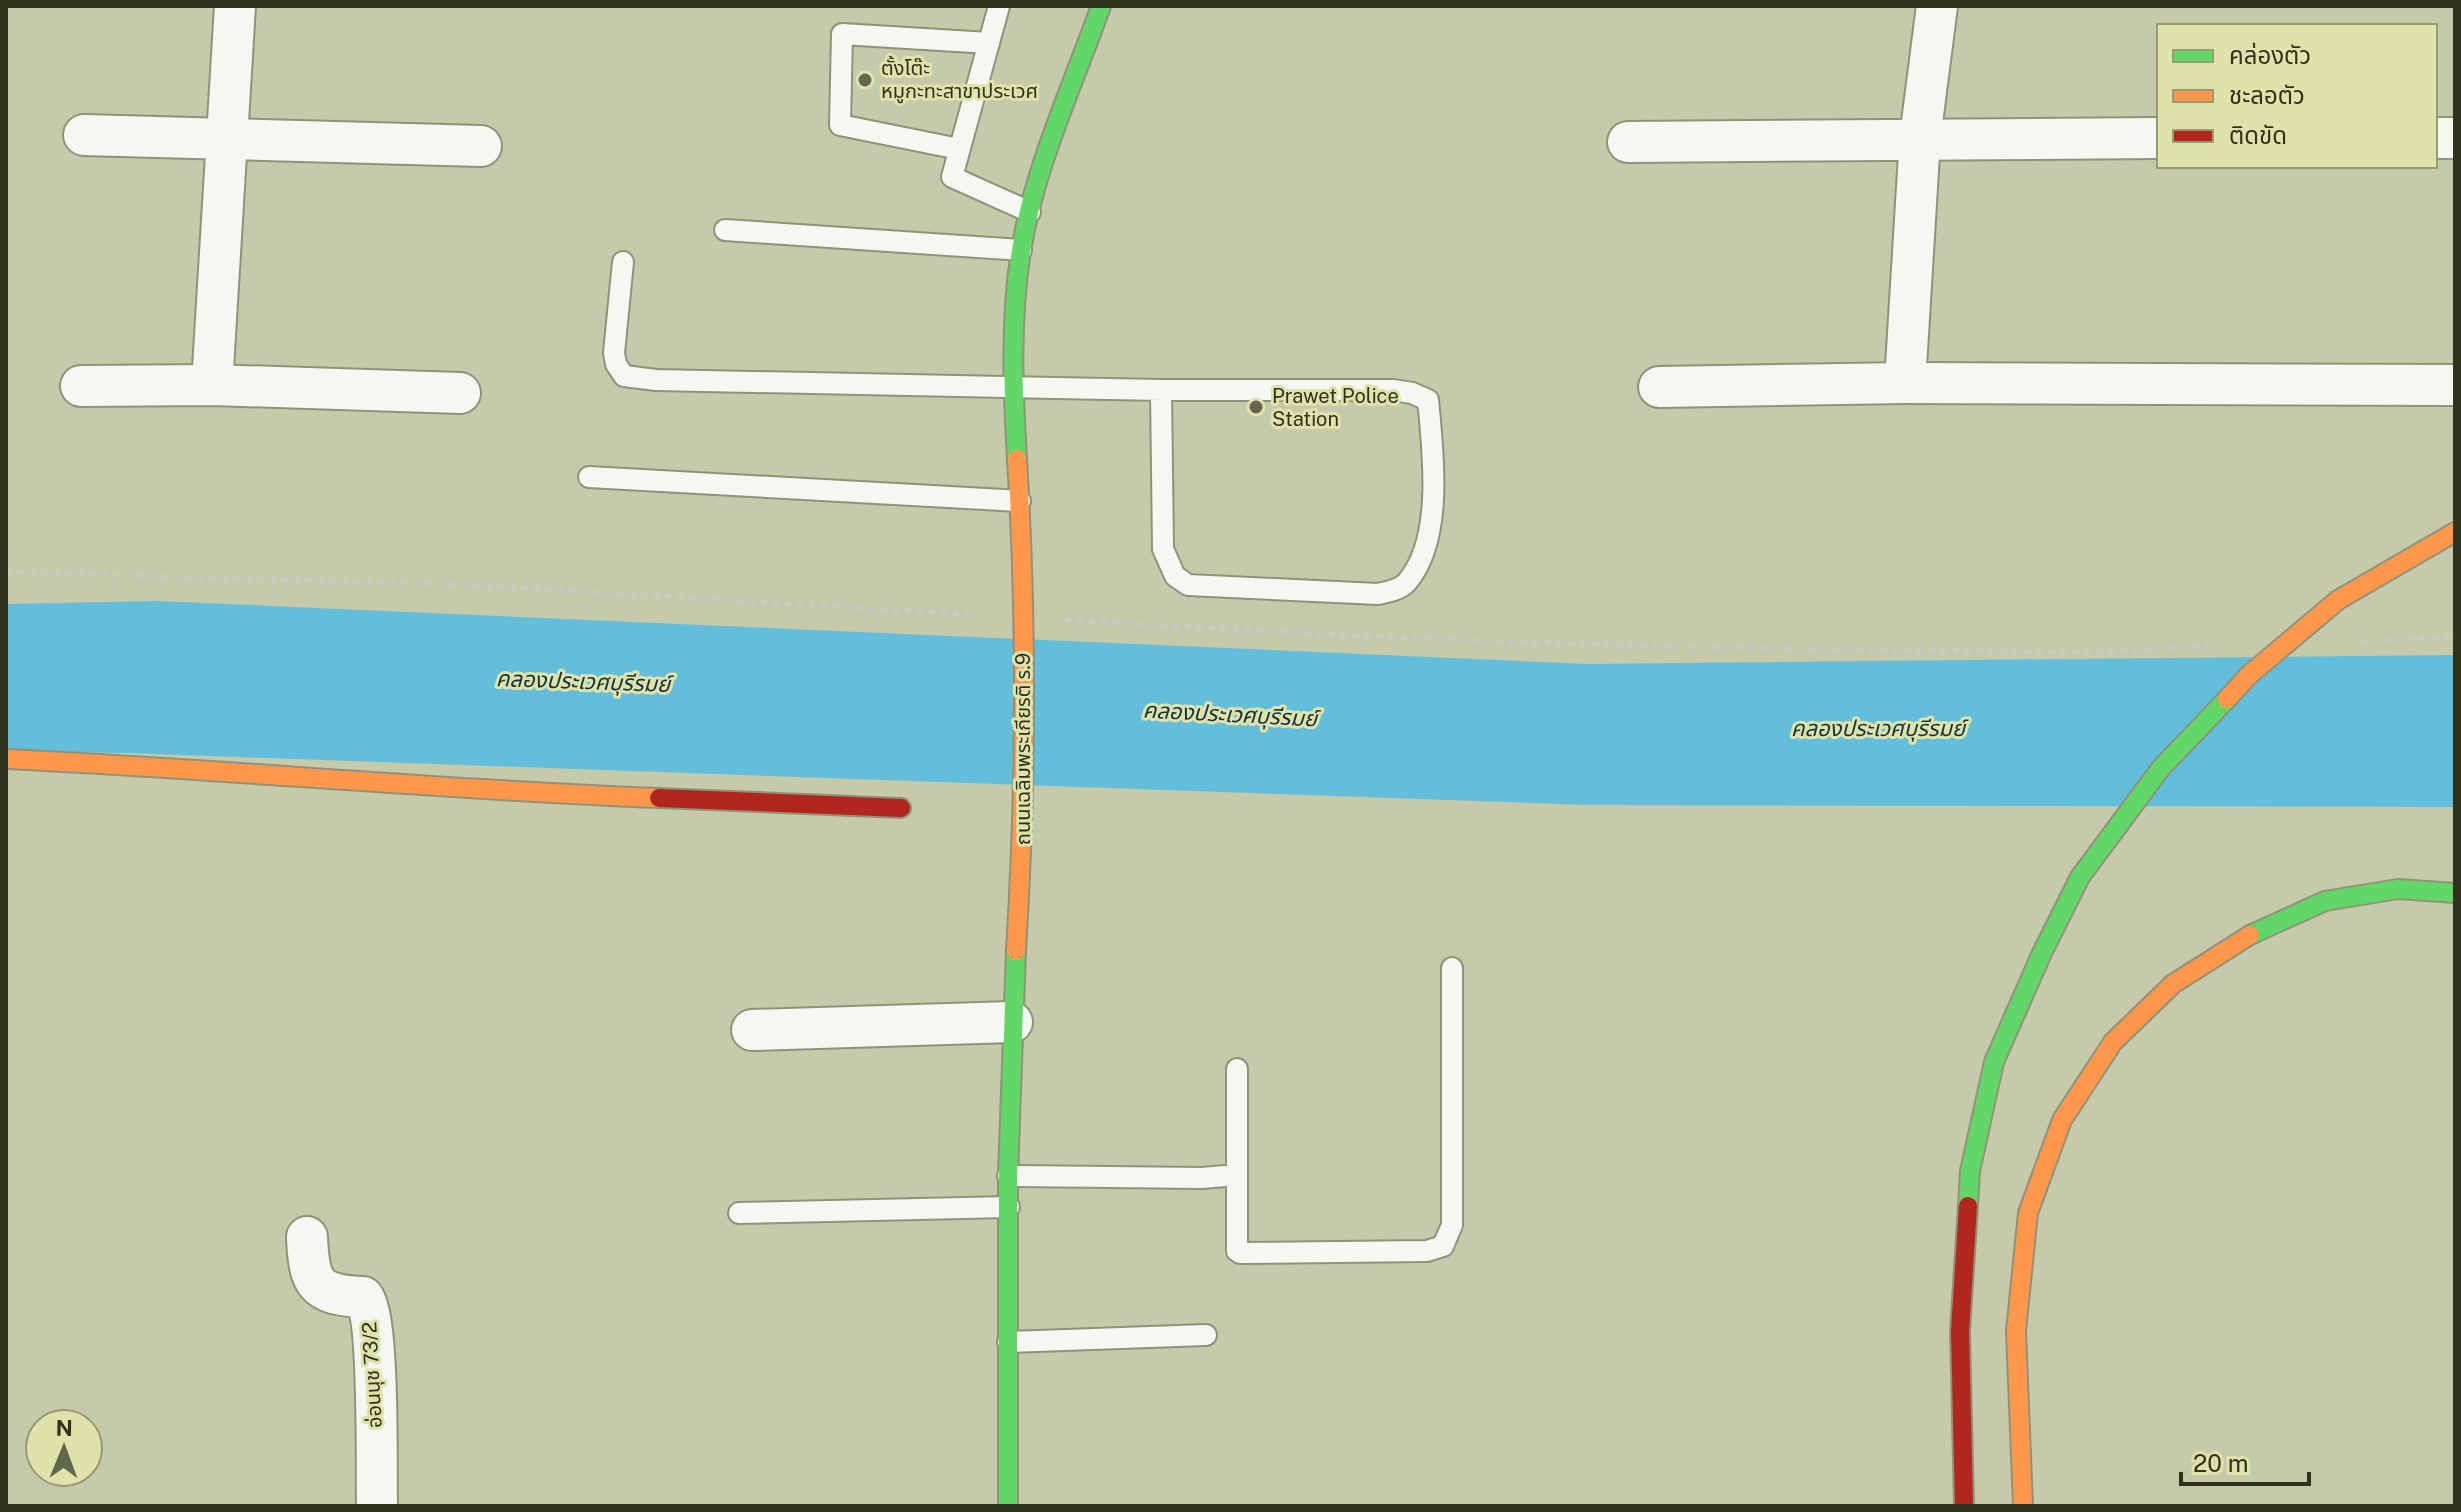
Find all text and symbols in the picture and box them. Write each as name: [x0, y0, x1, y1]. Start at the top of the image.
legend: [2157, 24, 2437, 168]
text: คล่องตัว: [2229, 41, 2311, 69]
place label: ตั้งโต๊ะ หมูกะทะสาขาประเวศ: [881, 55, 1038, 104]
marker: ตั้งโต๊ะ หมูกะทะสาขาประเวศ: [856, 71, 874, 89]
text: ชะลอตัว: [2229, 81, 2305, 109]
text: ติดขัด: [2229, 121, 2287, 149]
place label: Prawet Police Station: [1272, 384, 1399, 431]
marker: Prawet Police Station: [1247, 398, 1265, 416]
street label: ถนนเฉลิมพระเกียรติ ร.9: [1011, 653, 1035, 845]
water label: คลองประเวศบุรีรมย์: [495, 665, 675, 698]
water label: คลองประเวศบุรีรมย์: [1142, 696, 1322, 733]
water label: คลองประเวศบุรีรมย์: [1791, 715, 1969, 742]
street label: อ่อนนุช 73/2: [357, 1321, 387, 1429]
north arrow: [24, 1408, 104, 1488]
text: N: [56, 1415, 73, 1441]
scale bar: [2181, 1436, 2309, 1486]
text: 20 m: [2193, 1449, 2249, 1477]

